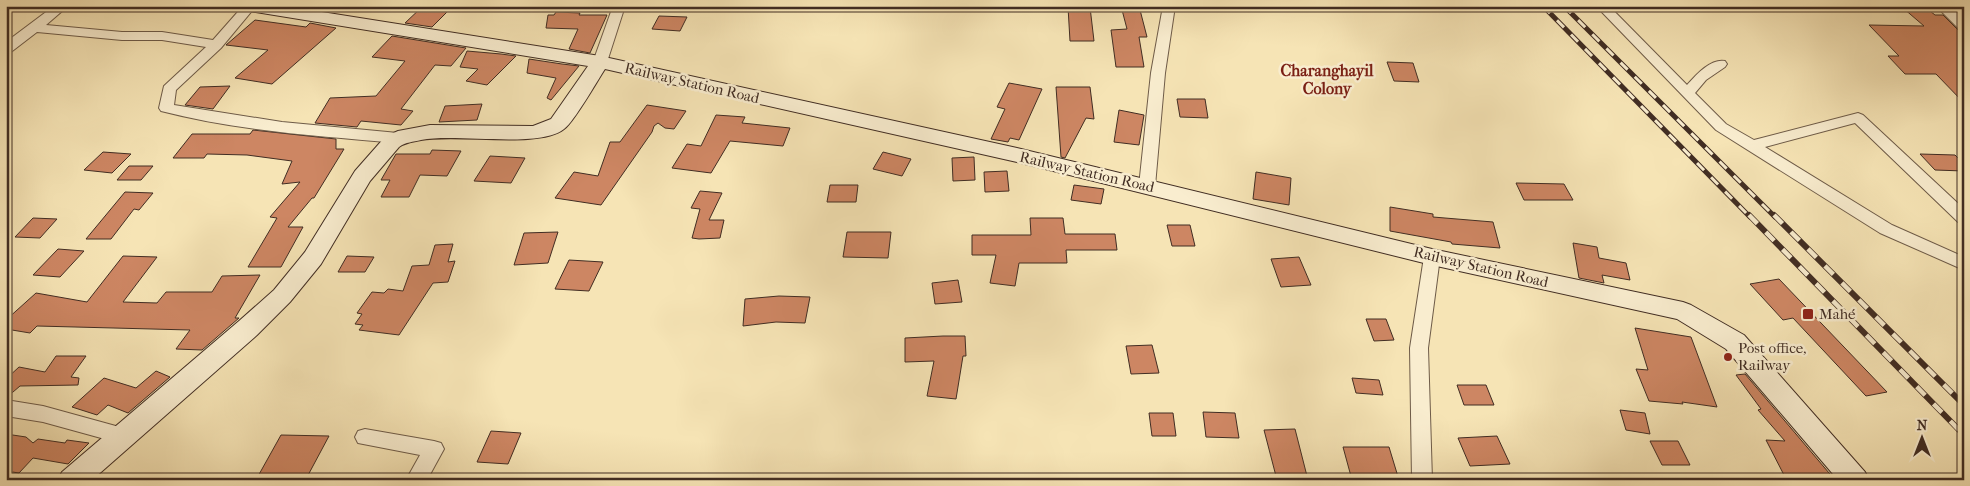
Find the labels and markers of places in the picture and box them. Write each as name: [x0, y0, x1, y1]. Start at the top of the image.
place label: Mahé: [1819, 305, 1856, 323]
marker: Mahé: [1801, 307, 1815, 321]
place label: Post office, Railway: [1738, 339, 1806, 374]
marker: Post office, Railway: [1722, 351, 1734, 363]

